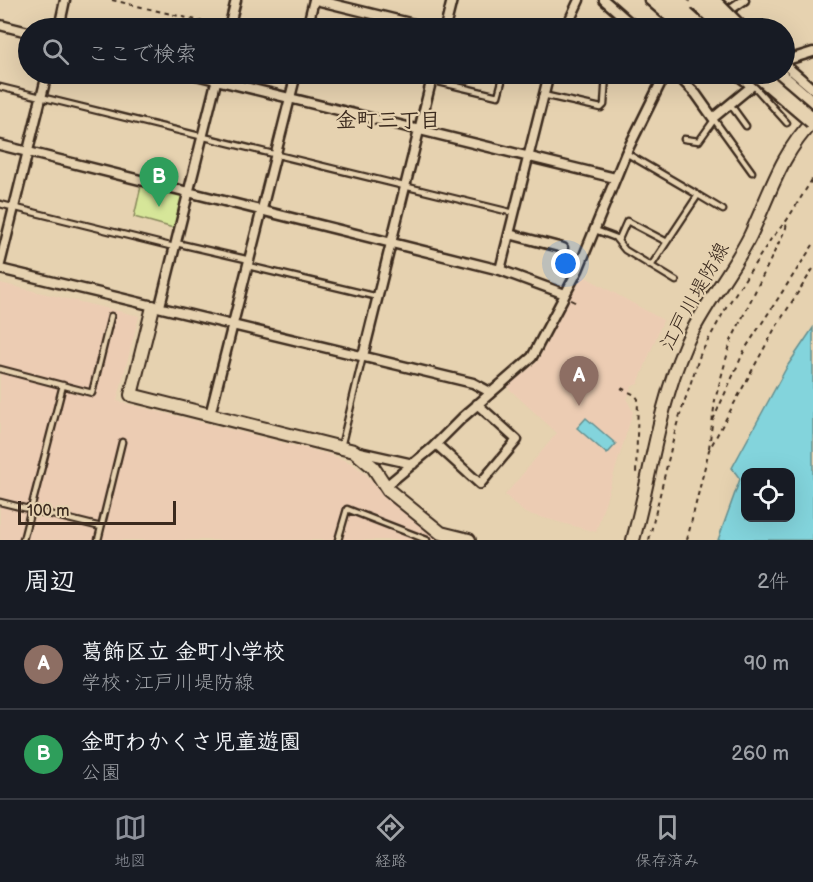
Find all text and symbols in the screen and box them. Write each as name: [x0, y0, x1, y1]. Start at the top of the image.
search box: [18, 18, 795, 84]
icon: search: [39, 35, 72, 68]
text: ここで検索: [87, 41, 197, 68]
district label: 金町三丁目: [336, 108, 441, 133]
pin: B: [140, 158, 178, 207]
street label: 江戸川堤防線: [655, 238, 734, 355]
your location: [551, 249, 580, 278]
pin: A: [560, 356, 598, 406]
map controls: [741, 468, 795, 522]
button: locate: [741, 468, 795, 522]
scale bar: [18, 498, 176, 526]
text: 100 m: [27, 502, 70, 521]
text: 周辺: [24, 567, 76, 598]
text: 2件: [757, 570, 789, 594]
text: 葛飾区立 金町小学校: [81, 639, 285, 666]
text: A: [37, 652, 50, 676]
text: 90 m: [744, 652, 789, 676]
text: 学校 · 江戸川堤防線: [81, 671, 254, 695]
text: 金町わかくさ児童遊園: [81, 729, 301, 756]
text: B: [36, 742, 51, 766]
text: 260 m: [731, 742, 789, 766]
text: 公園: [81, 761, 121, 785]
tab: 地図: [114, 811, 147, 871]
tab: 経路: [374, 811, 407, 871]
tab: 保存済み: [635, 811, 699, 871]

